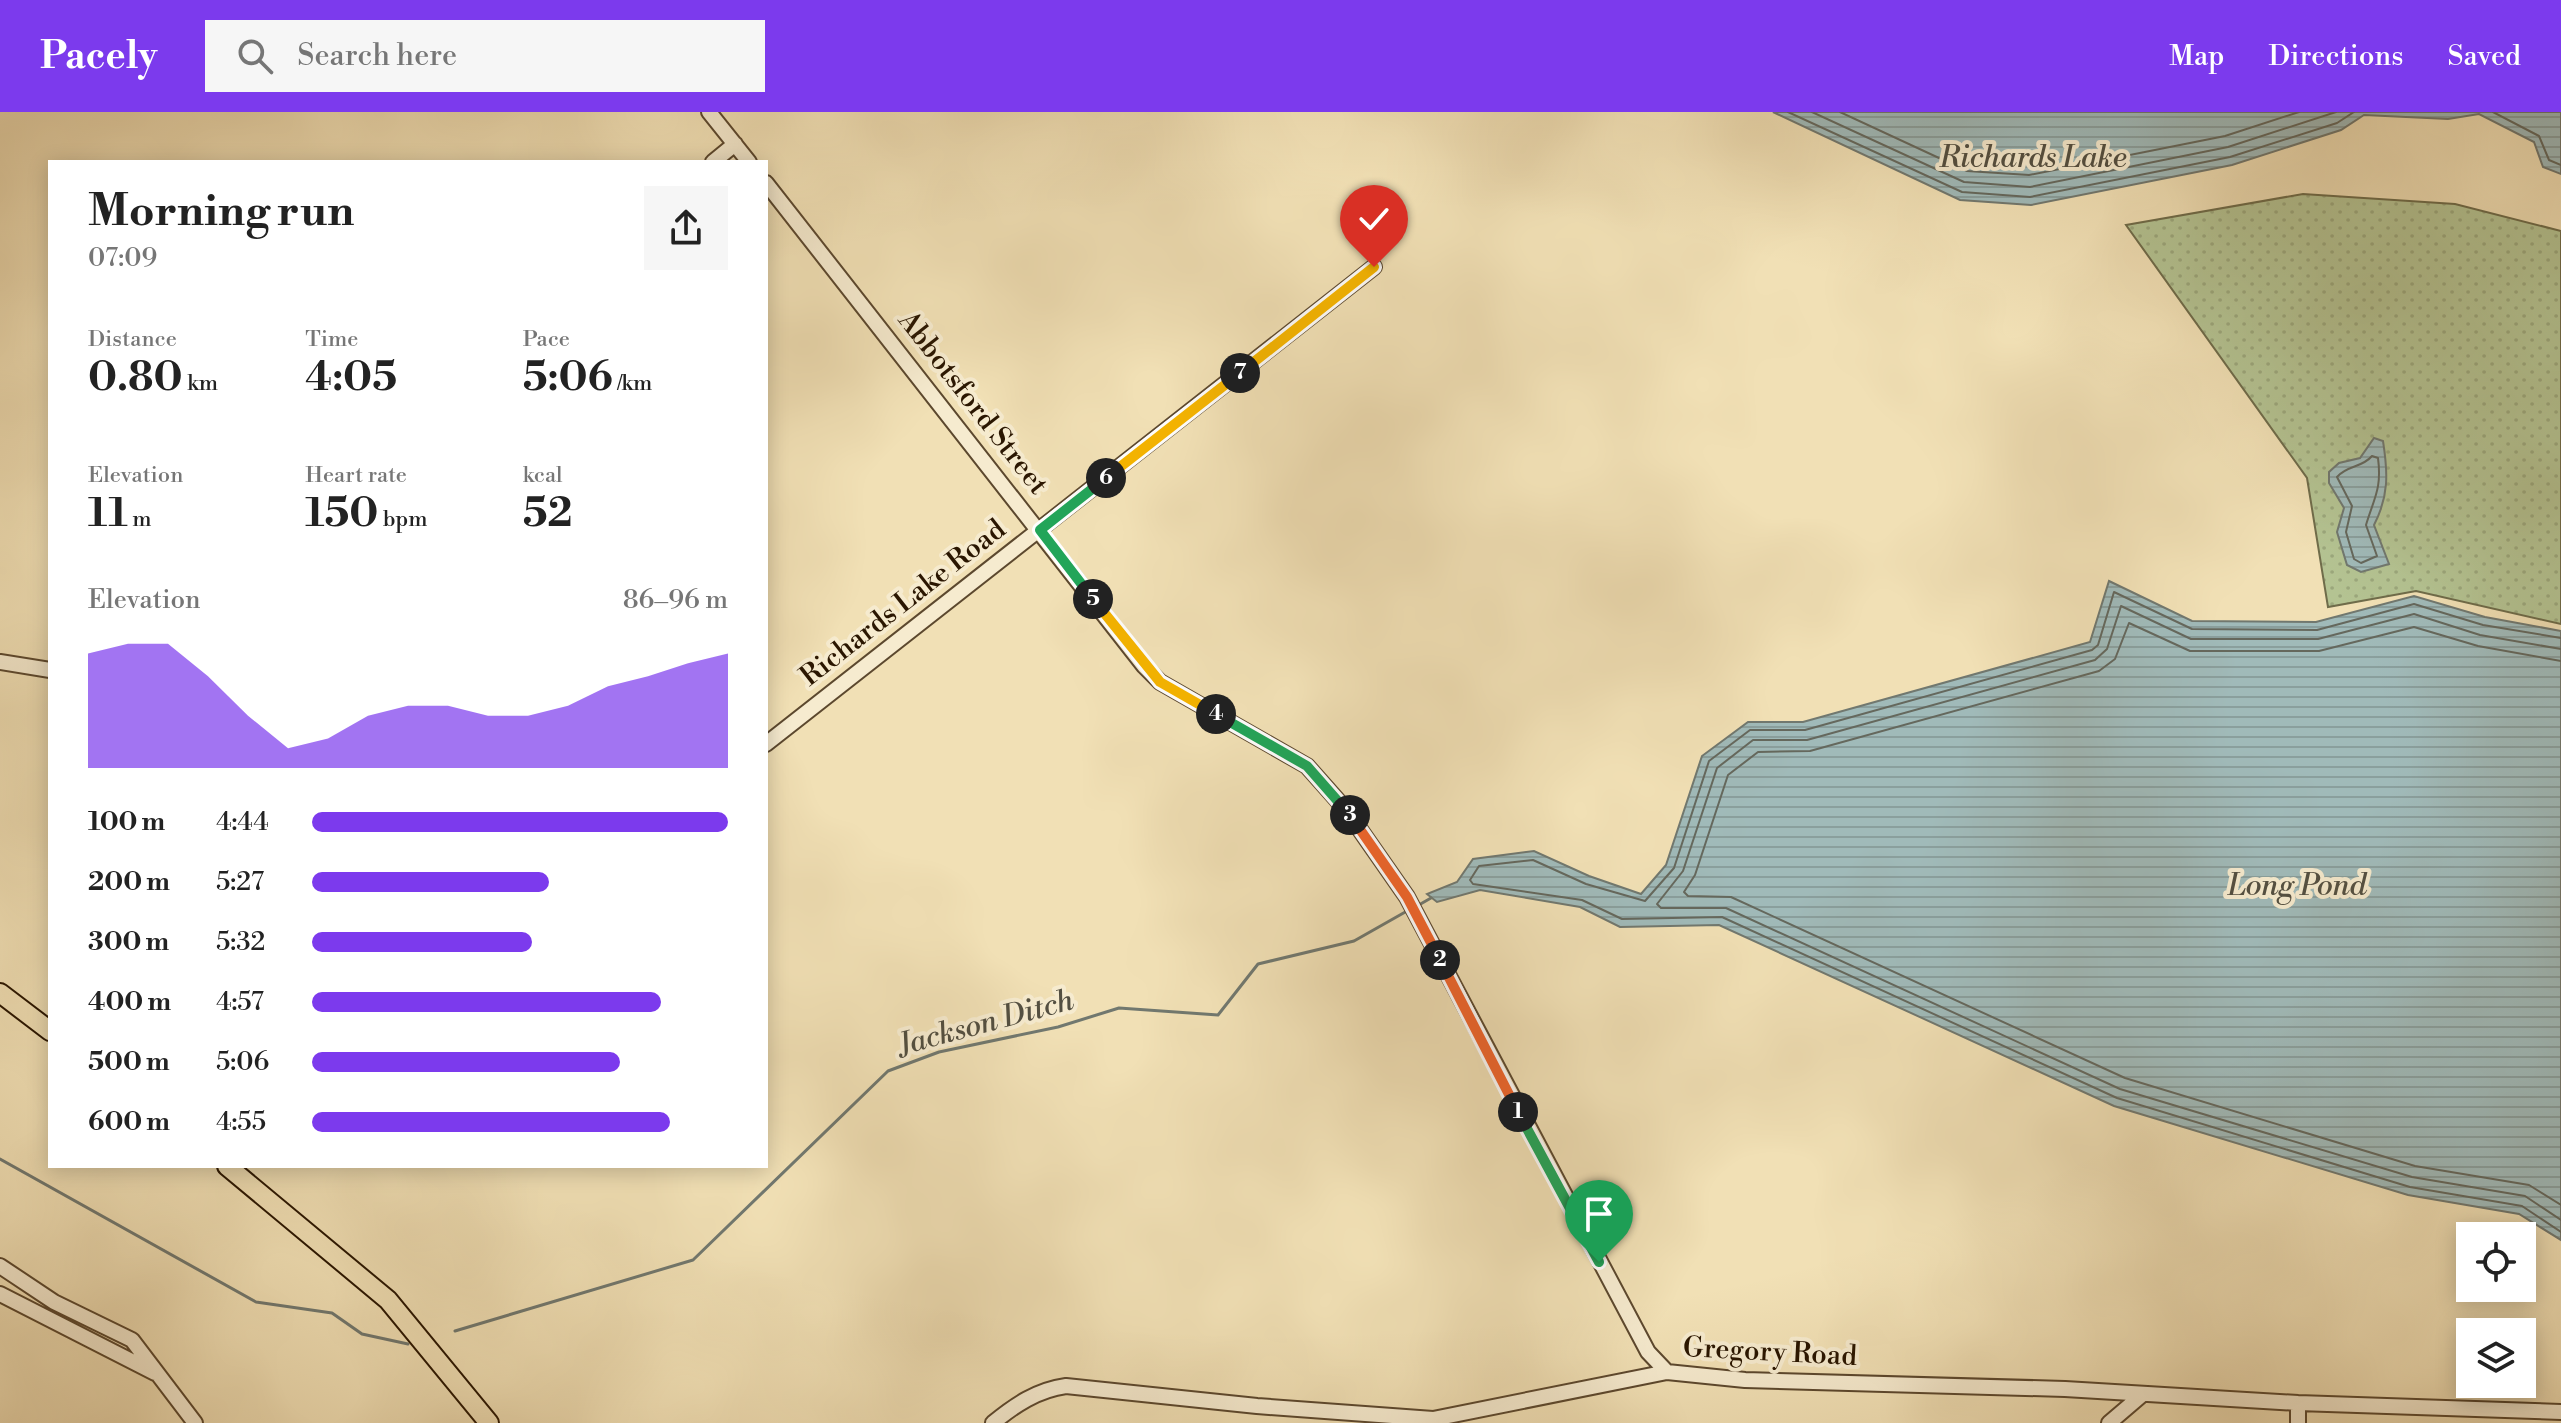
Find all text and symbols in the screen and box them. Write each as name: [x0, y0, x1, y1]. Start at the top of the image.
search box: [205, 20, 765, 92]
text: Pacely: [40, 33, 157, 80]
icon: search: [233, 34, 277, 78]
text: Search here: [297, 37, 457, 75]
text: Map: [2169, 39, 2224, 74]
text: Directions: [2268, 39, 2403, 74]
text: Saved: [2447, 39, 2521, 74]
water label: Richards Lake: [1938, 139, 2127, 177]
text: Morning run: [88, 184, 354, 239]
pin: [1340, 185, 1408, 267]
button: share: [644, 186, 728, 270]
icon: check: [1352, 197, 1396, 241]
text: 07:09: [88, 242, 157, 274]
street label: Abbotsford Street: [890, 303, 1056, 502]
text: Distance: [88, 326, 177, 353]
text: Time: [305, 326, 358, 353]
text: Pace: [523, 326, 570, 353]
text: 0.80: [88, 353, 183, 403]
text: 4:05: [305, 353, 397, 403]
text: 5:06: [523, 353, 613, 403]
pin: 7: [1220, 353, 1260, 393]
text: 7: [1234, 359, 1246, 386]
text: km: [183, 370, 218, 397]
text: /km: [613, 370, 652, 397]
pin: 6: [1086, 458, 1126, 498]
text: Elevation: [88, 462, 183, 489]
text: Heart rate: [305, 462, 407, 489]
text: kcal: [523, 462, 563, 489]
text: 6: [1099, 464, 1113, 491]
text: 11: [88, 489, 128, 539]
text: 150: [305, 489, 378, 539]
text: 52: [523, 489, 572, 539]
text: m: [128, 506, 152, 533]
text: bpm: [378, 506, 427, 533]
street label: Richards Lake Road: [793, 512, 1013, 694]
pin: 5: [1073, 579, 1113, 619]
text: Elevation: [88, 584, 201, 616]
text: 86–96 m: [623, 584, 728, 616]
text: 5: [1086, 585, 1100, 612]
pin: 4: [1196, 694, 1236, 734]
text: 4: [1209, 700, 1223, 727]
pin: 3: [1330, 795, 1370, 835]
text: 3: [1343, 801, 1357, 828]
text: 100 m: [88, 806, 165, 838]
text: 4:44: [216, 806, 269, 838]
text: 200 m: [88, 866, 170, 898]
text: 5:27: [216, 866, 264, 898]
water label: Long Pond: [2227, 867, 2367, 905]
text: 300 m: [88, 926, 169, 958]
text: 5:32: [216, 926, 265, 958]
pin: 2: [1420, 940, 1460, 980]
text: 2: [1433, 946, 1447, 973]
water label: Jackson Ditch: [892, 981, 1078, 1065]
text: 400 m: [88, 986, 171, 1018]
text: 4:57: [216, 986, 264, 1018]
text: 500 m: [88, 1046, 170, 1078]
text: 5:06: [216, 1046, 269, 1078]
pin: 1: [1498, 1092, 1538, 1132]
text: 1: [1513, 1098, 1523, 1125]
text: 600 m: [88, 1106, 170, 1138]
text: 4:55: [216, 1106, 266, 1138]
pin: [1565, 1180, 1633, 1262]
icon: arrive: [1577, 1192, 1621, 1236]
map controls: [2456, 1222, 2536, 1398]
button: locate: [2456, 1222, 2536, 1302]
button: layers: [2456, 1318, 2536, 1398]
street label: Gregory Road: [1682, 1330, 1858, 1374]

